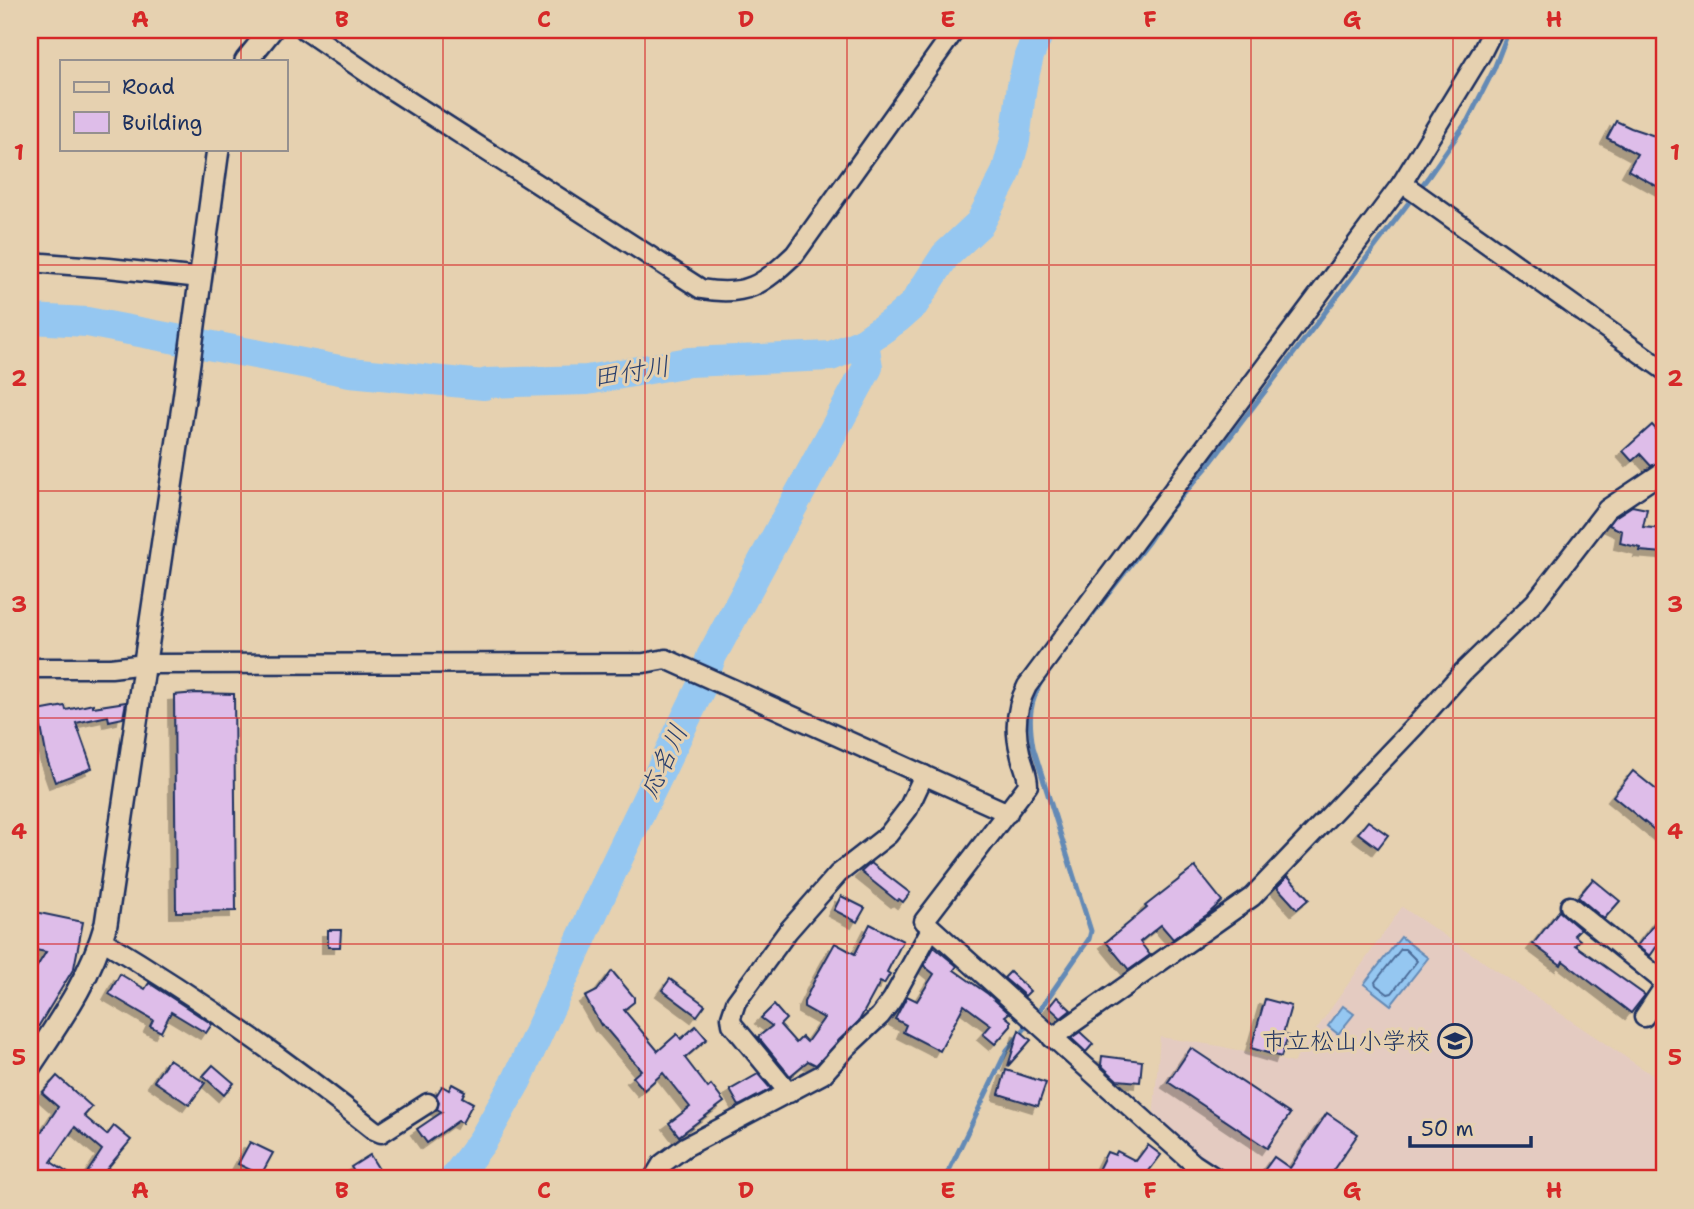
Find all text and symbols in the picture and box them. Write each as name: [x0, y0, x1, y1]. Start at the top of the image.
text: A: [131, 4, 149, 34]
text: B: [335, 4, 349, 34]
text: C: [537, 4, 551, 34]
text: D: [738, 4, 754, 34]
text: E: [940, 4, 956, 34]
text: F: [1143, 4, 1157, 34]
text: G: [1343, 4, 1362, 34]
text: H: [1546, 4, 1562, 34]
legend: [60, 60, 287, 150]
text: Road: [122, 73, 175, 101]
text: Building: [122, 109, 202, 137]
text: 1: [14, 137, 24, 167]
text: 1: [1670, 137, 1680, 167]
water label: 田付川: [590, 348, 672, 394]
text: 2: [11, 363, 27, 393]
text: 2: [1667, 363, 1683, 393]
text: 3: [11, 589, 27, 619]
text: 3: [1667, 589, 1683, 619]
water label: 応名川: [631, 718, 695, 804]
text: 4: [11, 816, 27, 846]
text: 4: [1667, 816, 1683, 846]
school or university icon: 市立松山小学校: [1436, 1022, 1474, 1060]
place label: 市立松山小学校: [1262, 1025, 1430, 1057]
text: 5: [12, 1042, 26, 1072]
text: 5: [1668, 1042, 1682, 1072]
scale bar: [1410, 1104, 1531, 1148]
text: 50 m: [1421, 1115, 1474, 1143]
text: A: [131, 1175, 149, 1205]
text: B: [335, 1175, 349, 1205]
text: C: [537, 1175, 551, 1205]
text: D: [738, 1175, 754, 1205]
text: E: [940, 1175, 956, 1205]
text: F: [1143, 1175, 1157, 1205]
text: G: [1343, 1175, 1362, 1205]
text: H: [1546, 1175, 1562, 1205]

